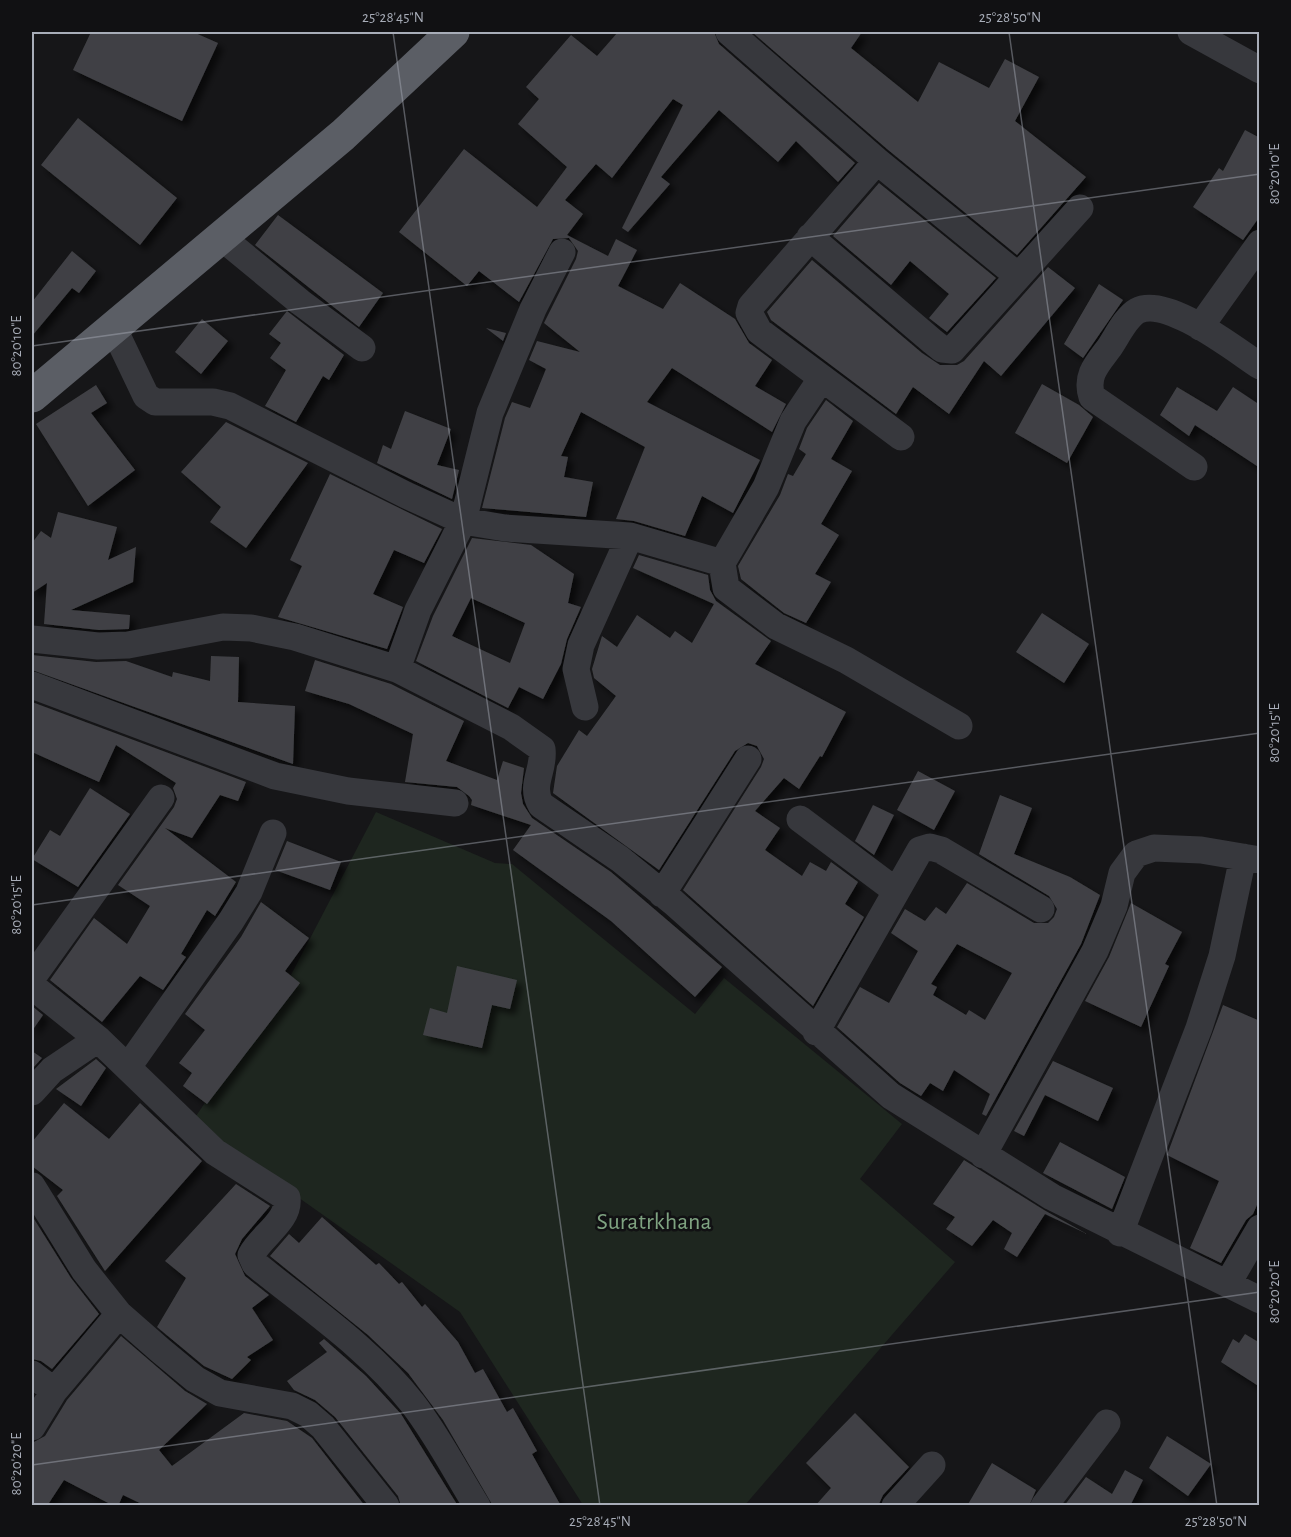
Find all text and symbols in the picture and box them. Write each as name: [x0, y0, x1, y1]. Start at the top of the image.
text: 25°28'45"N: [362, 10, 424, 25]
text: 25°28'50"N: [979, 10, 1041, 25]
text: 80°20'10"E: [1267, 143, 1282, 205]
text: 80°20'10"E: [9, 315, 24, 377]
text: 80°20'15"E: [1267, 703, 1282, 763]
text: 80°20'15"E: [9, 875, 24, 935]
park label: Suratrkhana: [596, 1210, 712, 1234]
text: 80°20'20"E: [1267, 1261, 1282, 1323]
text: 80°20'20"E: [9, 1433, 24, 1495]
text: 25°28'45"N: [569, 1514, 631, 1529]
text: 25°28'50"N: [1185, 1514, 1247, 1529]

